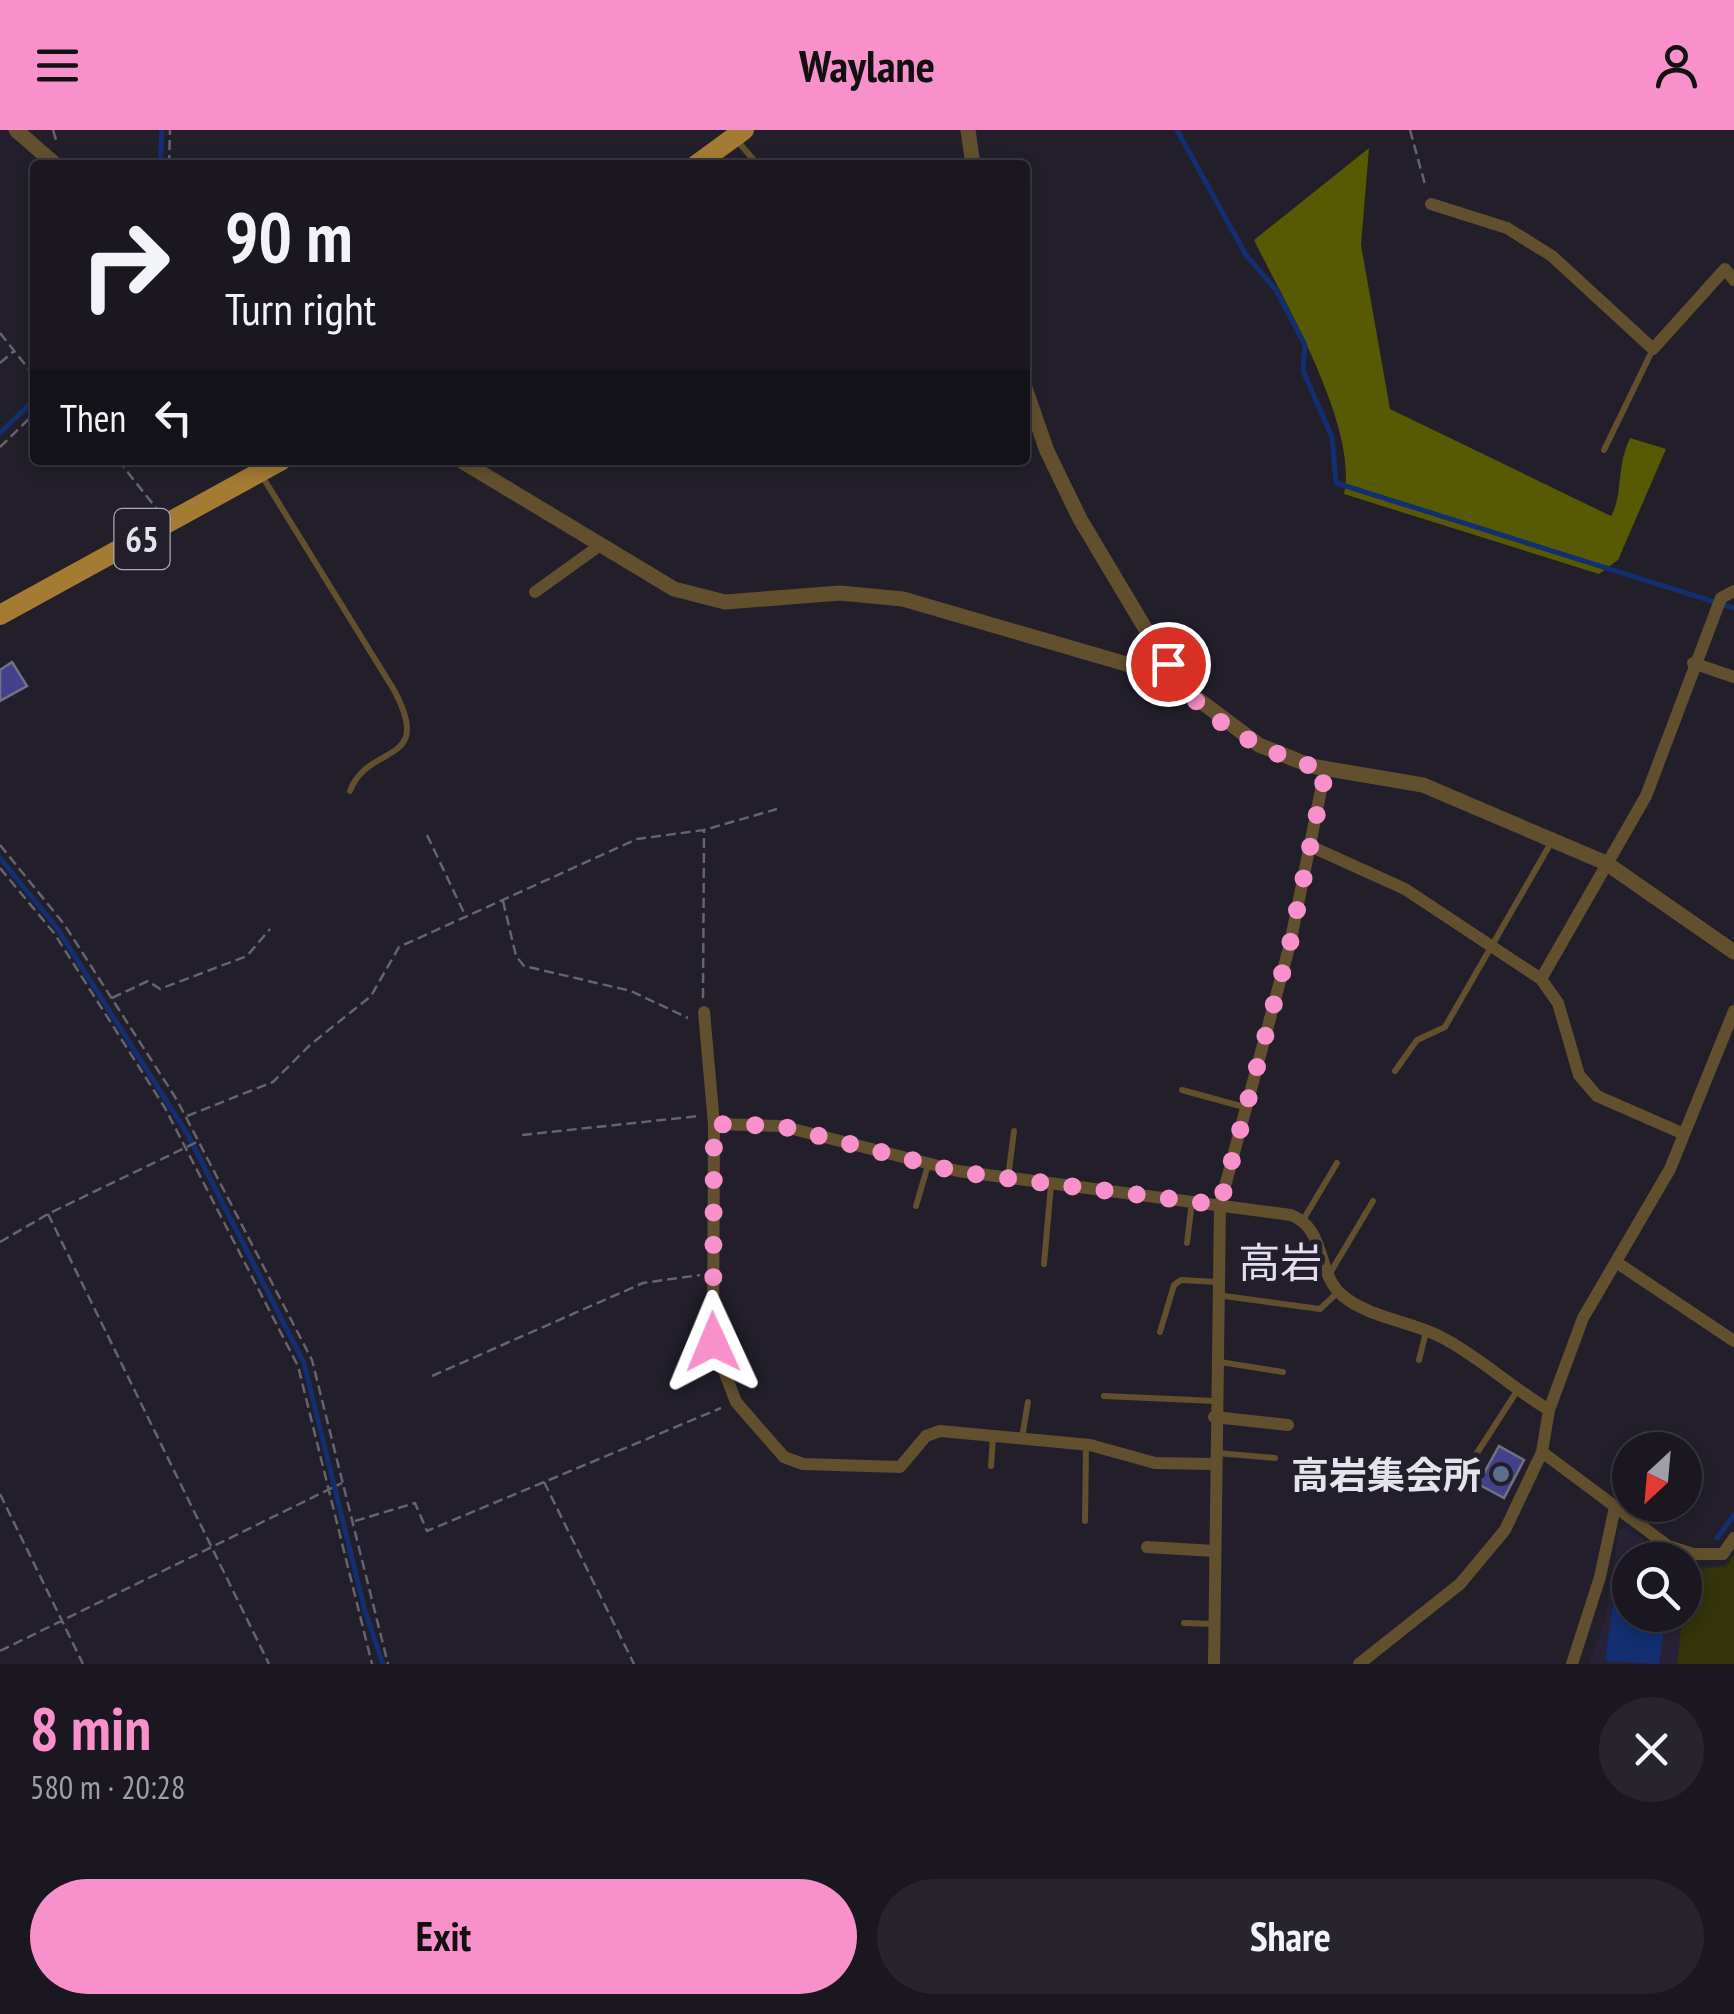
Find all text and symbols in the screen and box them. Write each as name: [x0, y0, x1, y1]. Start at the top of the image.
text: Waylane: [799, 36, 935, 94]
icon: menu: [30, 38, 85, 93]
icon: person: [1649, 38, 1704, 93]
text: 90 m: [225, 191, 353, 281]
icon: right: [60, 200, 190, 330]
text: Turn right: [225, 279, 376, 337]
icon: left: [146, 390, 201, 445]
text: Then: [60, 393, 126, 442]
road number: 65: [114, 509, 170, 569]
pin: [1126, 622, 1211, 707]
icon: arrive: [1141, 637, 1196, 692]
district label: 高岩: [1238, 1235, 1322, 1290]
position arrow: [661, 1290, 765, 1394]
north arrow: [1612, 1432, 1702, 1522]
map controls: [1612, 1432, 1702, 1632]
place label: 高岩集会所: [1291, 1450, 1481, 1499]
marker: 高岩集会所: [1490, 1463, 1512, 1485]
button: search: [1612, 1542, 1702, 1632]
text: 8 min: [30, 1689, 151, 1767]
button: close: [1599, 1697, 1704, 1802]
text: 580 m · 20:28: [30, 1766, 185, 1808]
button: Exit: [30, 1879, 857, 1994]
button: Share: [877, 1879, 1704, 1994]

